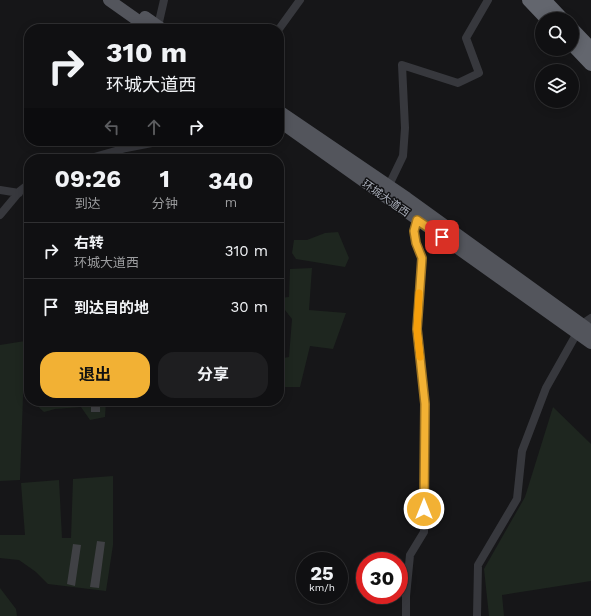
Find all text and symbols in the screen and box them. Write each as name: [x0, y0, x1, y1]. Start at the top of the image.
map controls: [535, 12, 579, 108]
button: search: [535, 12, 579, 56]
text: 310 m: [106, 36, 187, 69]
icon: right: [40, 40, 92, 92]
button: layers: [535, 64, 579, 108]
text: 环城大道西: [106, 74, 196, 95]
icon: left: [101, 116, 123, 138]
icon: ahead: [143, 116, 165, 138]
icon: right: [185, 116, 207, 138]
text: 09:26: [55, 165, 121, 193]
text: 1: [160, 165, 170, 193]
text: 340: [208, 167, 253, 195]
street label: 环城大道西: [359, 177, 412, 220]
text: m: [225, 195, 237, 210]
text: 到达: [75, 196, 101, 211]
text: 分钟: [152, 196, 178, 211]
pin: [425, 220, 459, 254]
icon: arrive: [431, 226, 453, 248]
text: 右转: [74, 234, 104, 252]
icon: right: [40, 240, 62, 262]
text: 310 m: [225, 242, 268, 260]
text: 环城大道西: [74, 255, 139, 270]
icon: arrive: [40, 296, 62, 318]
text: 30 m: [231, 298, 268, 316]
text: 到达目的地: [74, 299, 149, 317]
button: 退出: [40, 352, 150, 398]
button: 分享: [158, 352, 268, 398]
position arrow: [403, 488, 445, 530]
speed limit sign: 30: [356, 552, 408, 604]
text: 25: [310, 561, 334, 585]
text: km/h: [309, 582, 335, 593]

